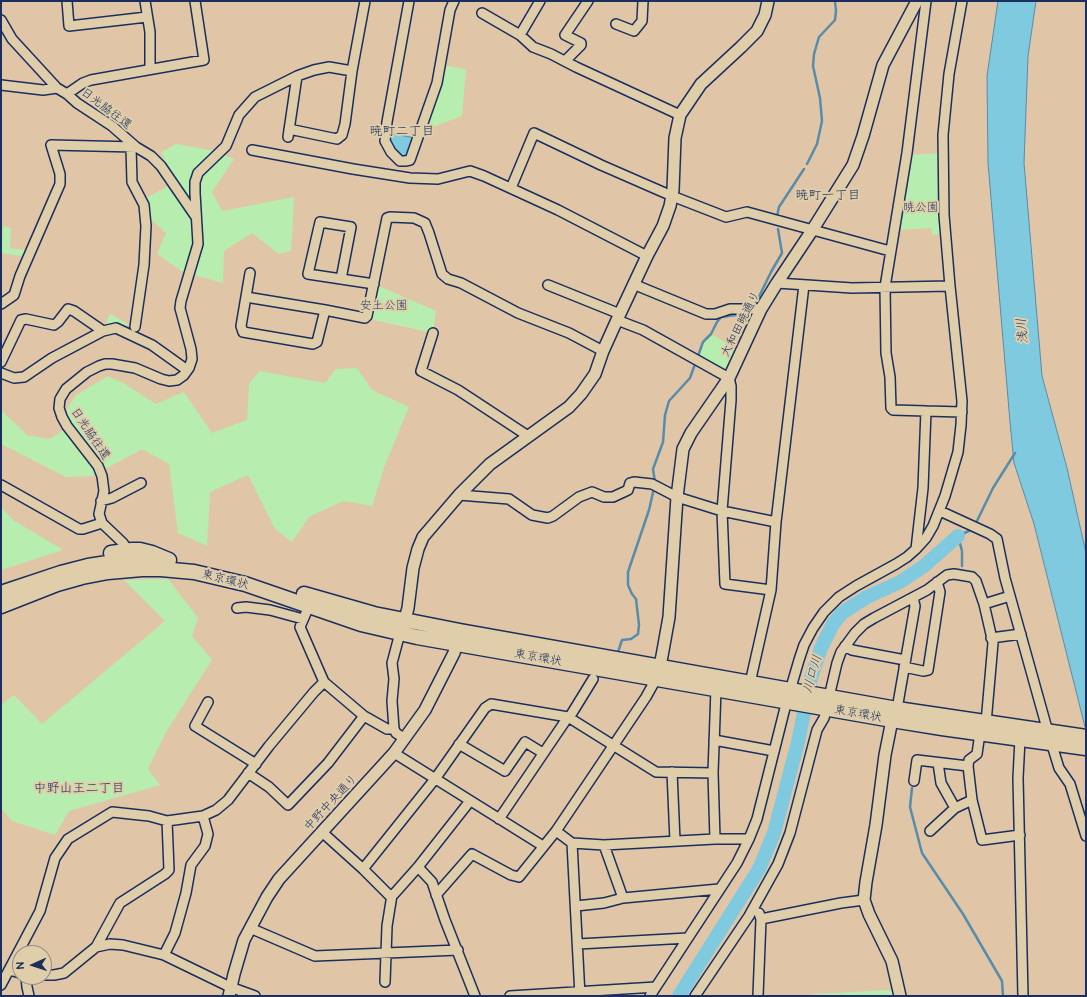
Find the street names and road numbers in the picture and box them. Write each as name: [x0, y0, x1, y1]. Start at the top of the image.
street label: 日光脇往還: [78, 85, 134, 133]
street label: 大和田暁通り: [718, 289, 764, 359]
street label: 日光脇往還: [67, 405, 113, 463]
street label: 東京環状: [200, 567, 250, 593]
street label: 東京環状: [513, 647, 563, 669]
street label: 東京環状: [833, 703, 883, 725]
street label: 中野中央通り: [301, 772, 361, 834]

